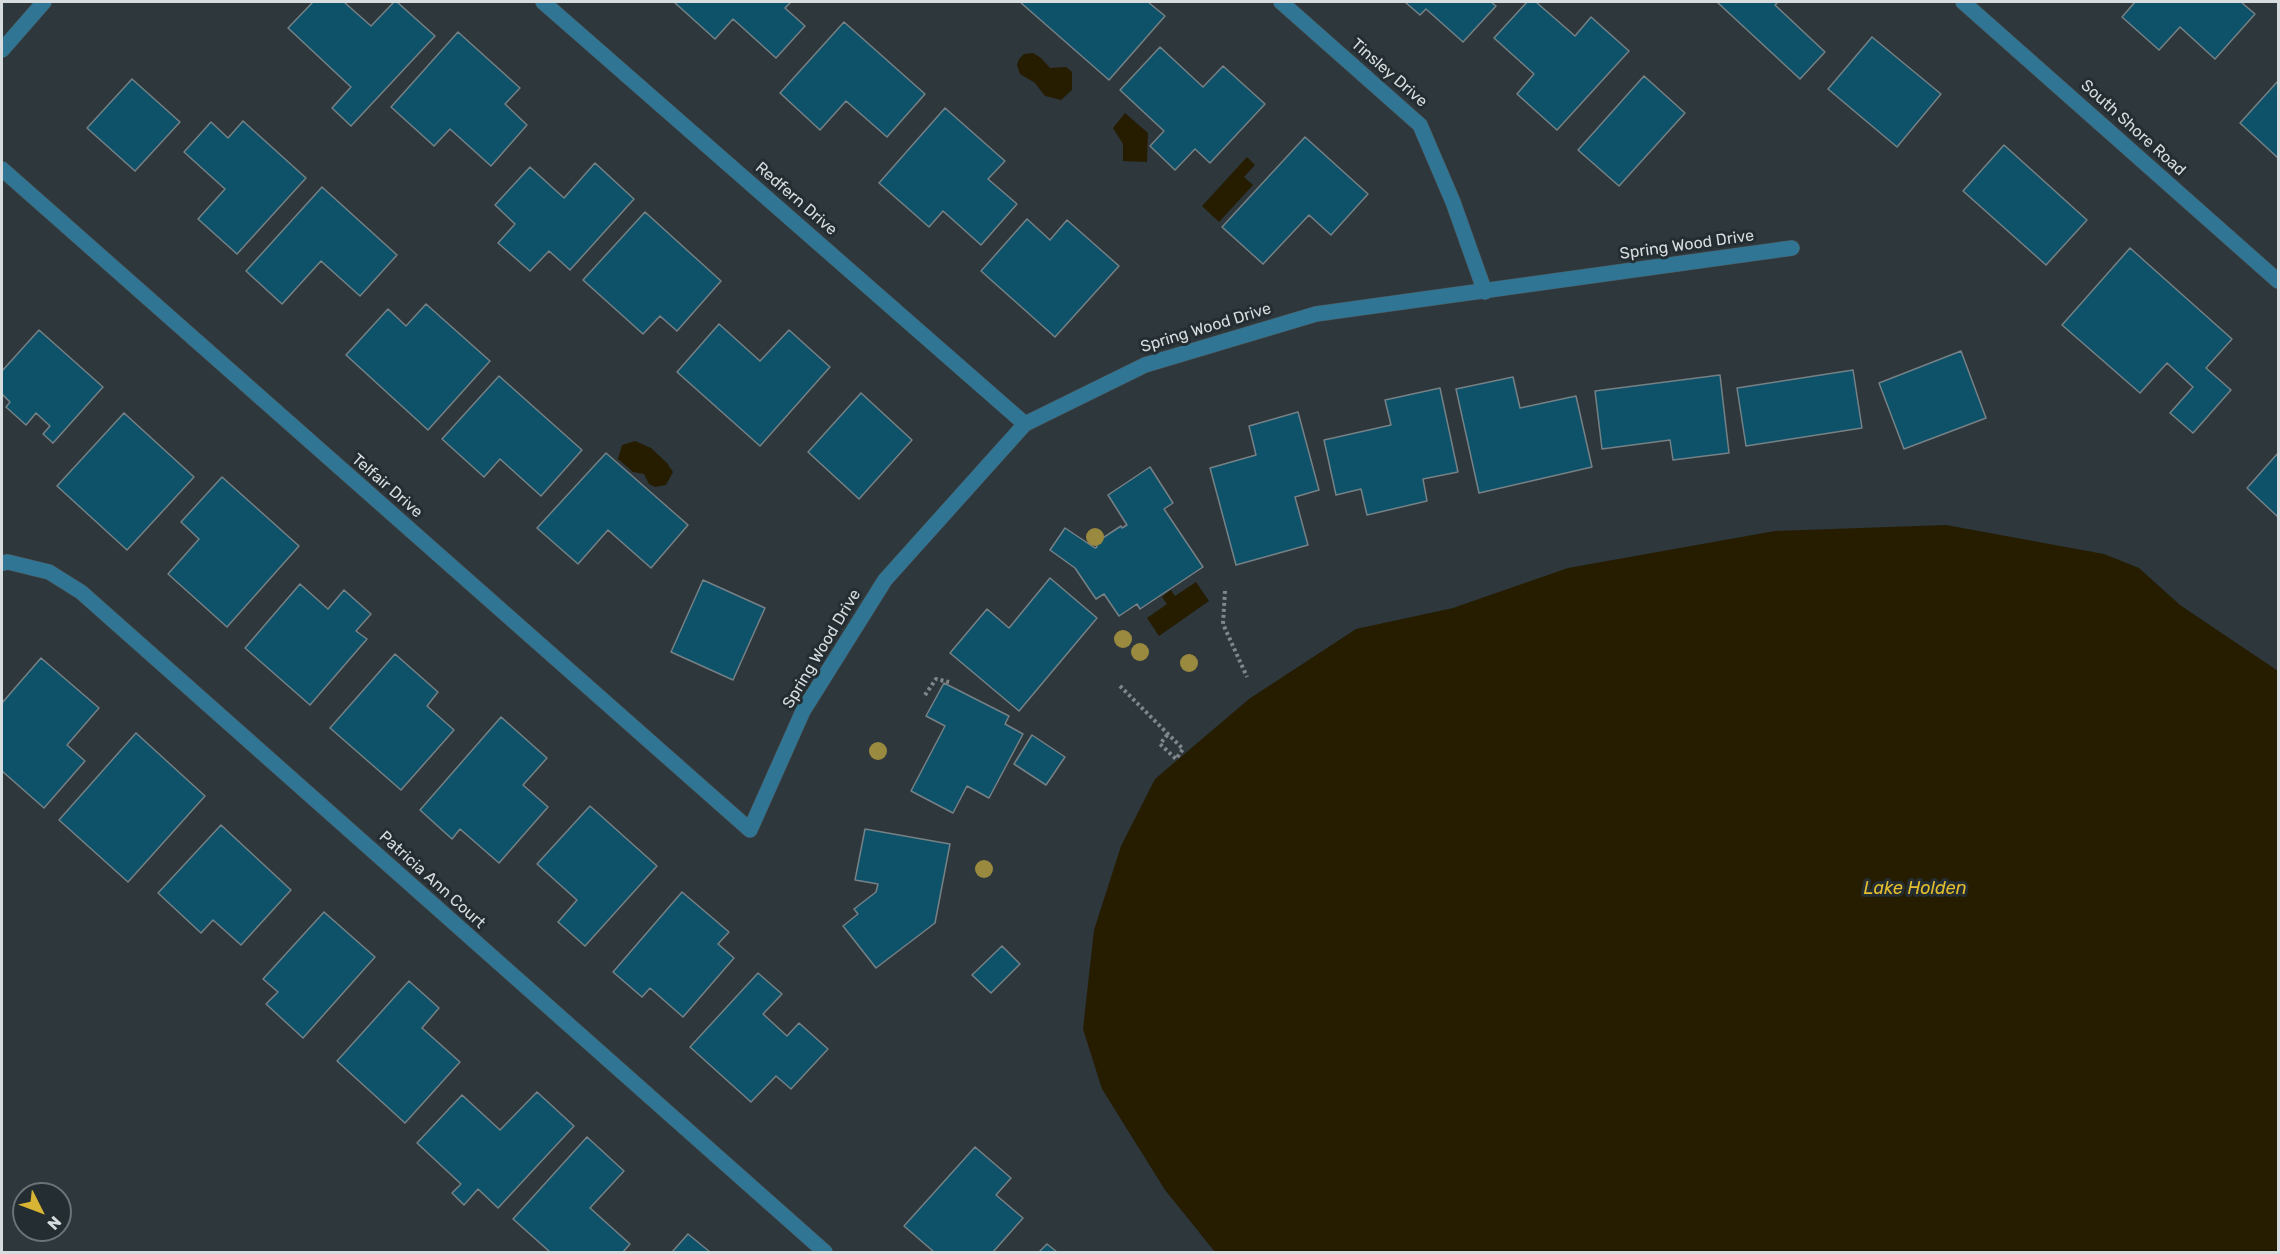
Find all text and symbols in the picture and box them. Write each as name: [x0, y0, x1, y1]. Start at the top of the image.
street label: Tinsley Drive: [1347, 35, 1431, 111]
street label: South Shore Road: [2077, 76, 2189, 180]
street label: Redfern Drive: [751, 158, 841, 240]
street label: Spring Wood Drive: [1619, 226, 1755, 264]
street label: Spring Wood Drive: [1138, 299, 1274, 357]
street label: Telfair Drive: [348, 450, 426, 522]
street label: Spring Wood Drive: [779, 586, 865, 712]
street label: Patricia Ann Court: [375, 827, 489, 933]
water label: Lake Holden: [1863, 878, 1967, 900]
north arrow: [12, 1182, 72, 1242]
text: N: [43, 1212, 65, 1234]

